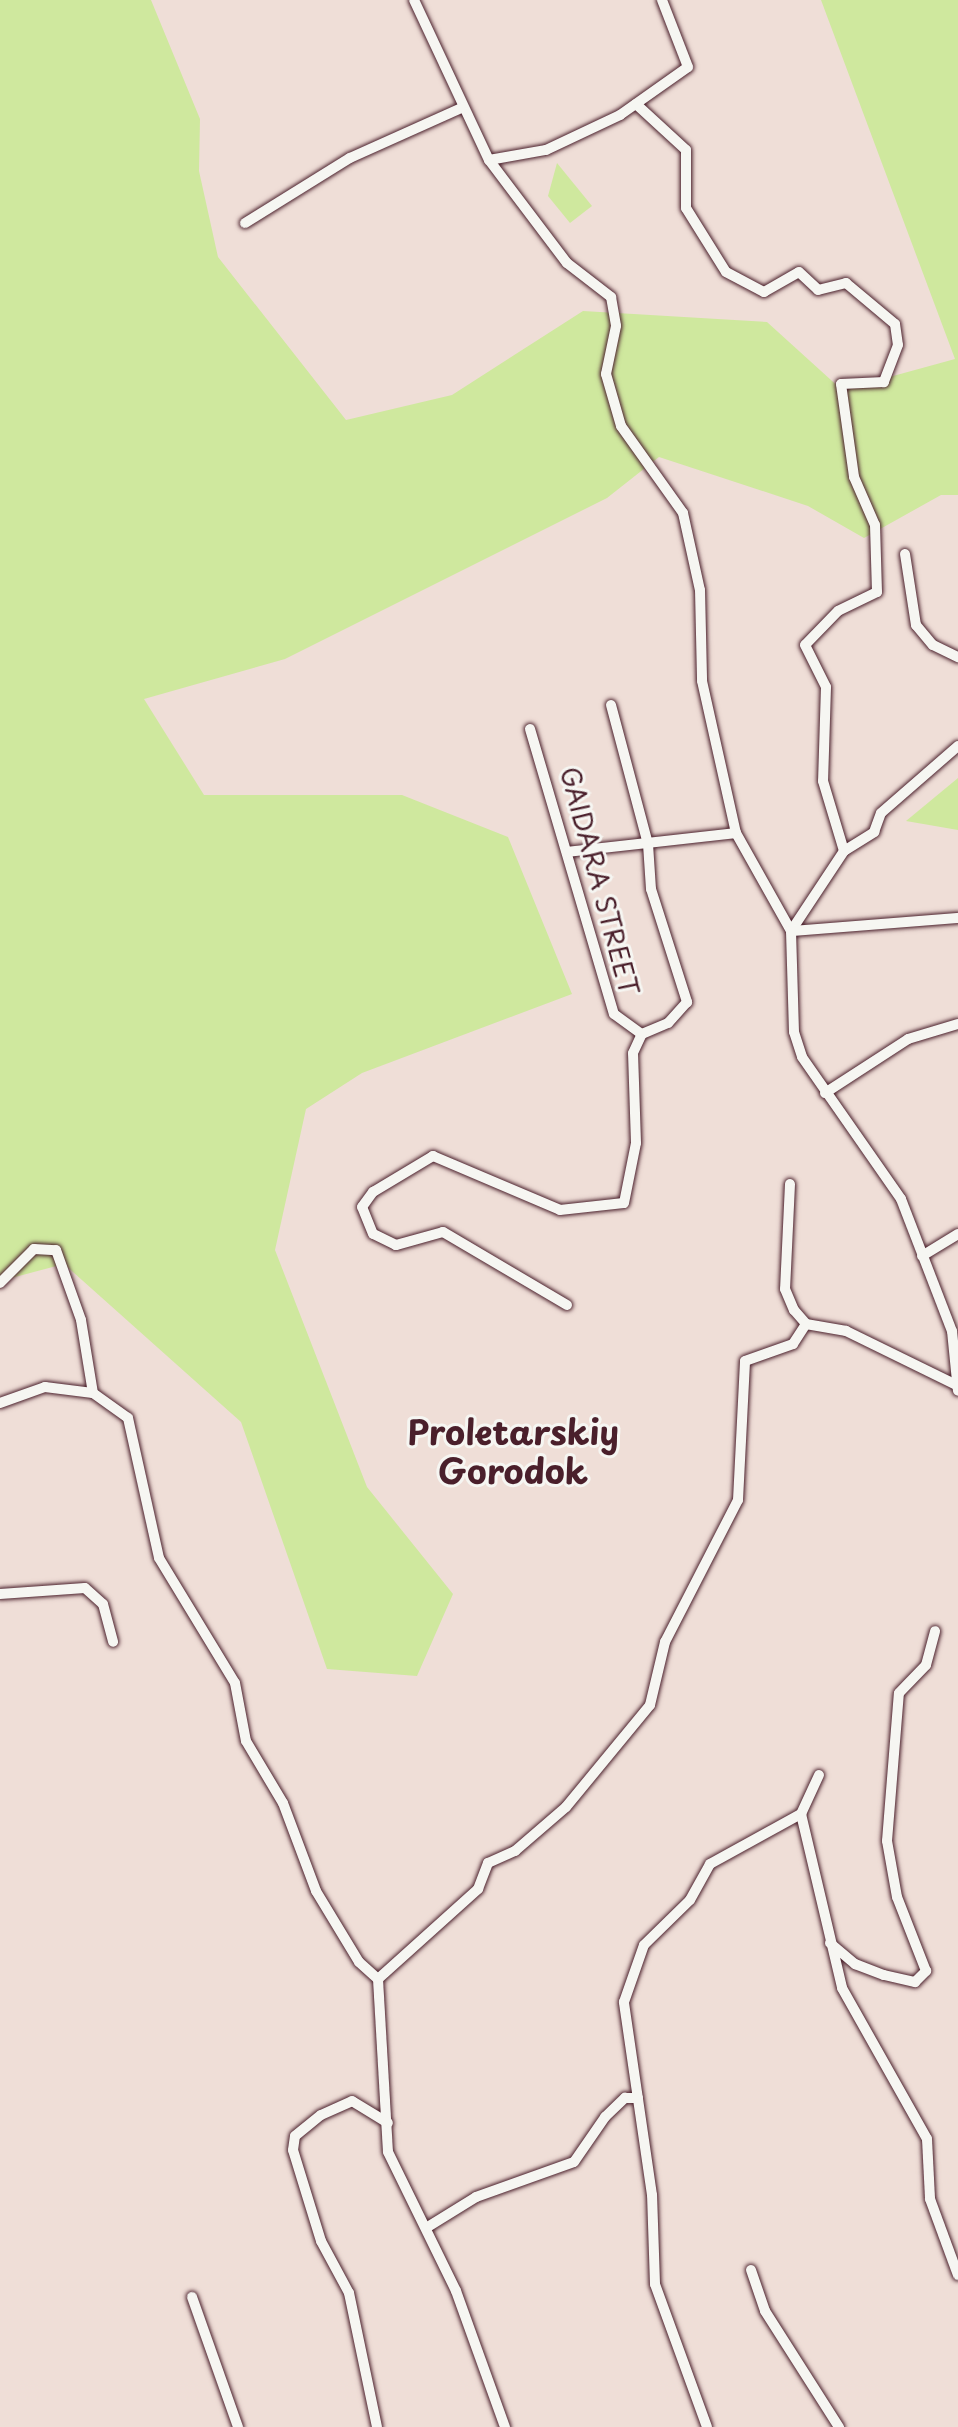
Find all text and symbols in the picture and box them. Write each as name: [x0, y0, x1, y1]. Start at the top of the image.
street label: GAIDARA STREET: [555, 763, 645, 999]
district label: Proletarskiy Gorodok: [407, 1411, 619, 1490]

